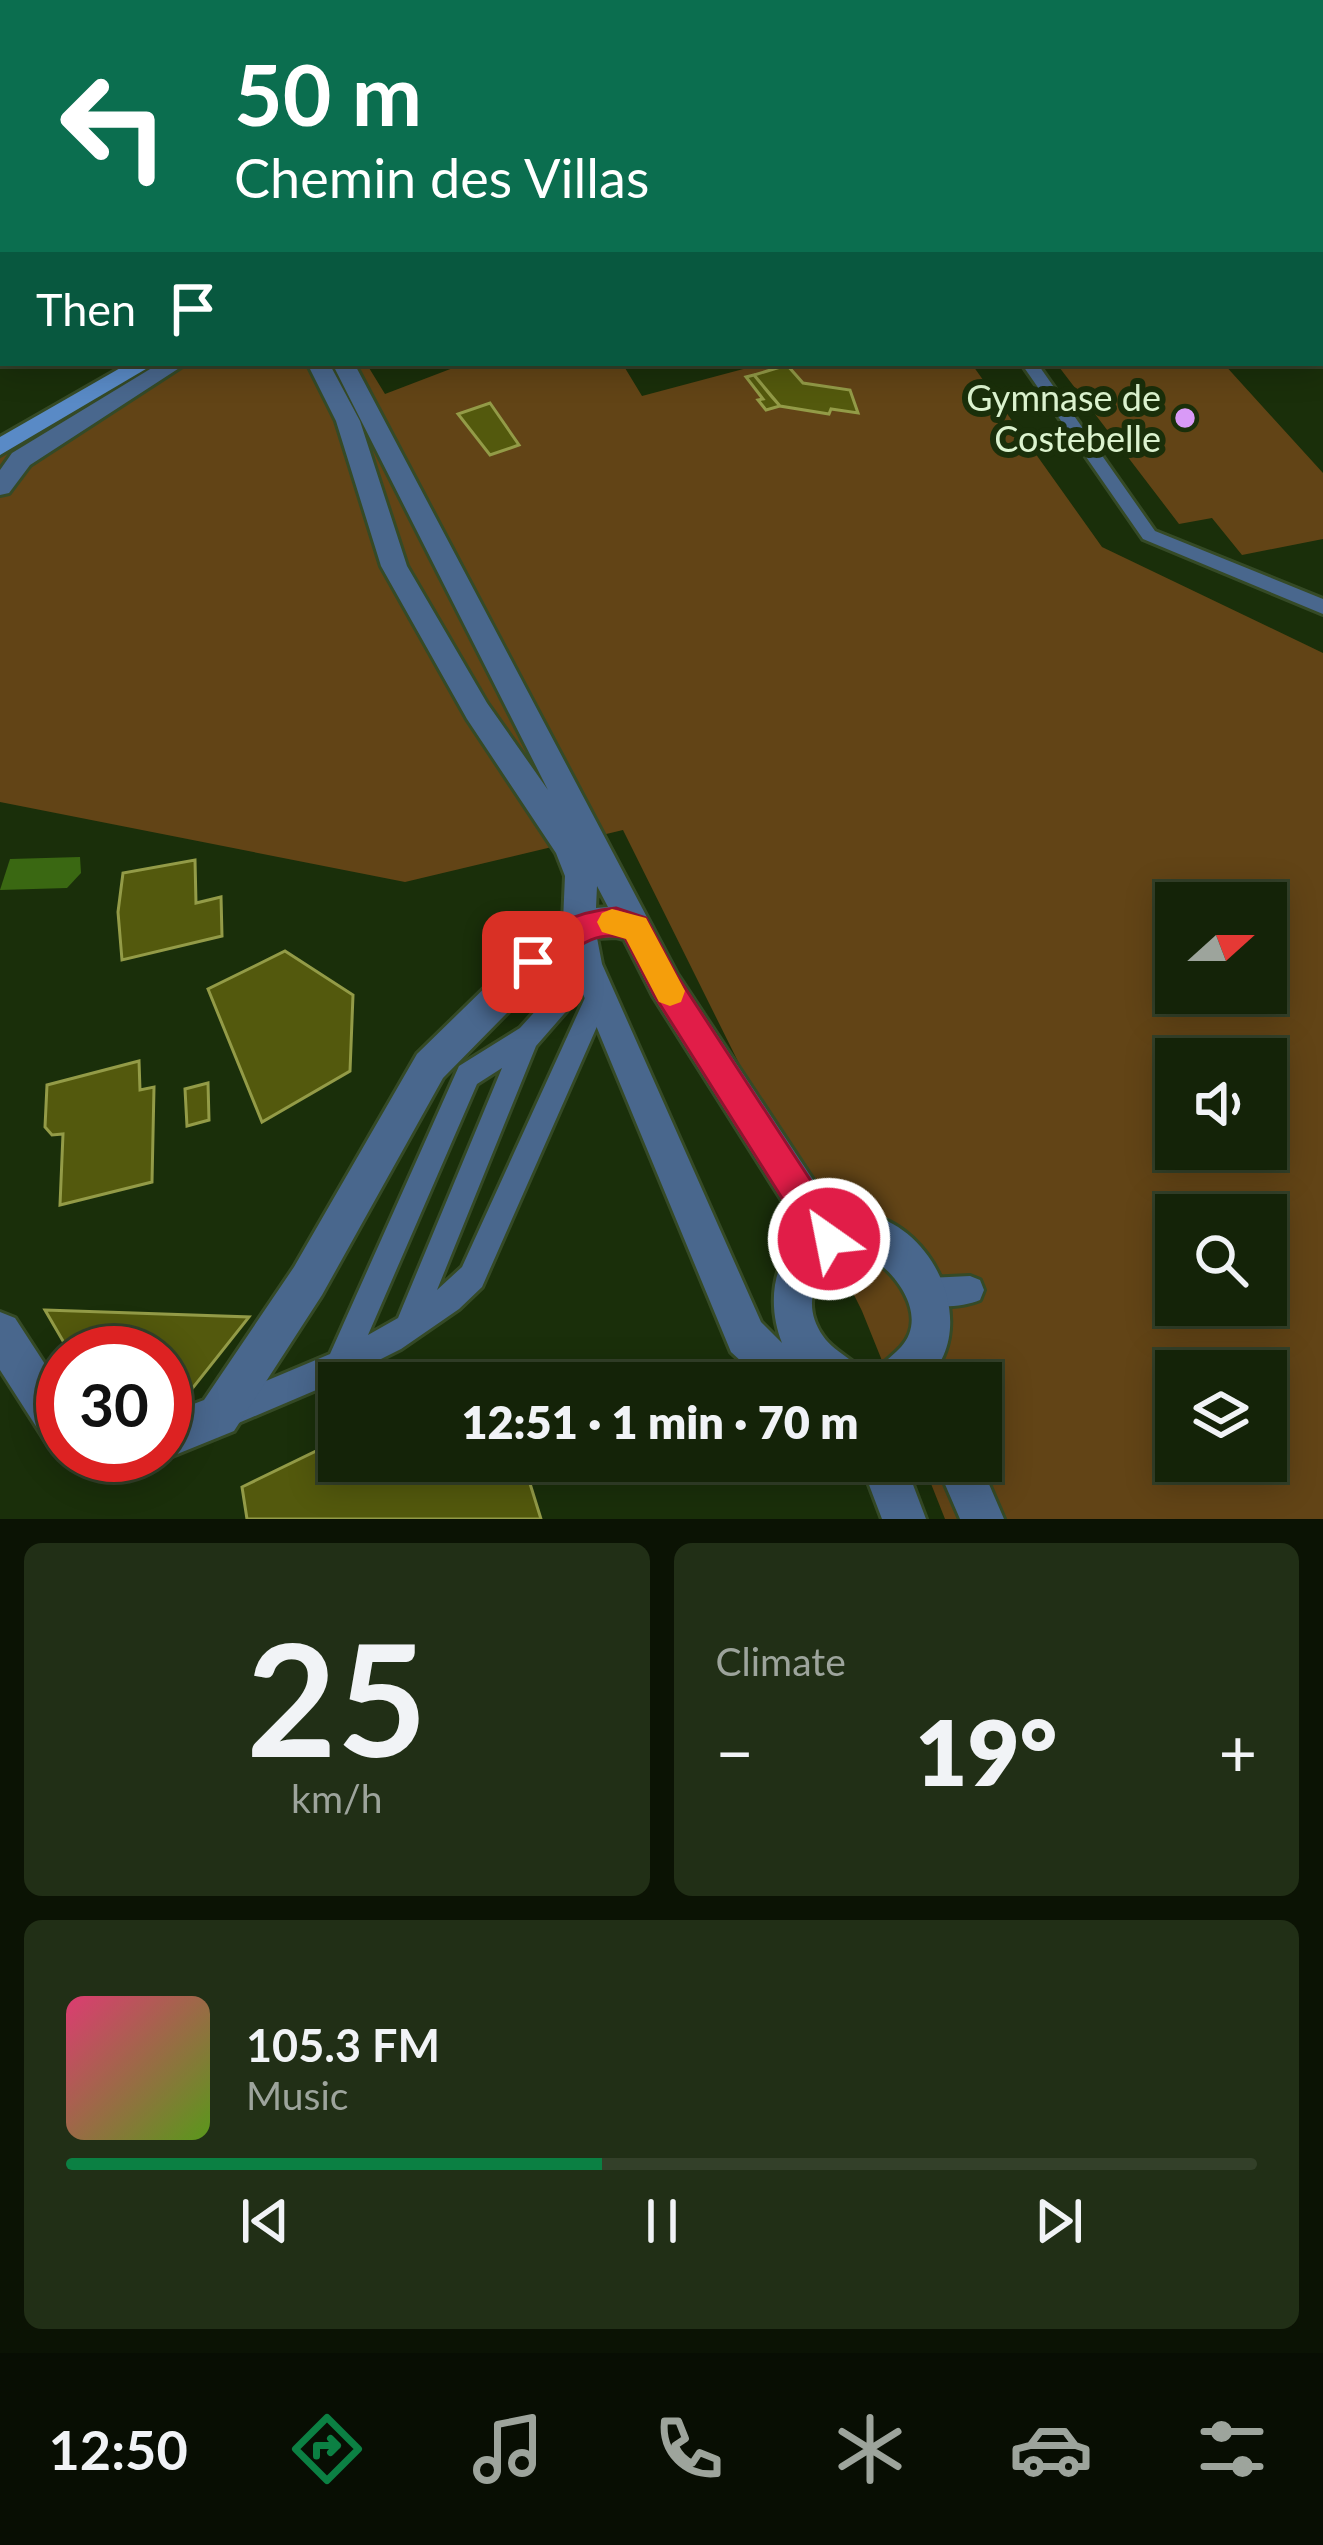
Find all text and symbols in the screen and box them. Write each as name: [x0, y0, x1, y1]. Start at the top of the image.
text: 50 m: [234, 43, 422, 144]
icon: left: [36, 48, 192, 204]
text: Chemin des Villas: [234, 145, 649, 210]
icon: arrive: [160, 276, 226, 342]
text: Then: [36, 282, 136, 336]
place label: Gymnase de Costebelle: [966, 375, 1161, 460]
marker: Gymnase de Costebelle: [1172, 405, 1198, 431]
north arrow: [1155, 882, 1287, 1014]
map controls: [1155, 882, 1287, 1482]
pin: [482, 911, 584, 1013]
icon: arrive: [500, 929, 566, 995]
button: sound: [1155, 1038, 1287, 1170]
position arrow: [766, 1176, 892, 1302]
button: search: [1155, 1194, 1287, 1326]
speed limit sign: 30: [36, 1326, 192, 1482]
button: layers: [1155, 1350, 1287, 1482]
text: 12:51 · 1 min · 70 m: [461, 1395, 859, 1449]
text: 25: [246, 1603, 427, 1790]
text: Climate: [716, 1638, 846, 1684]
text: 19°: [915, 1697, 1057, 1805]
text: −: [716, 1712, 754, 1791]
text: +: [1219, 1712, 1257, 1791]
text: km/h: [291, 1775, 382, 1821]
text: 105.3 FM: [246, 2018, 440, 2072]
text: Music: [246, 2072, 348, 2118]
icon: previous: [232, 2188, 298, 2254]
icon: pause: [629, 2188, 695, 2254]
icon: next: [1026, 2188, 1092, 2254]
icon: directions: [285, 2407, 369, 2491]
icon: music: [466, 2407, 550, 2491]
icon: phone: [647, 2407, 731, 2491]
icon: climate: [828, 2407, 912, 2491]
icon: car: [1009, 2407, 1093, 2491]
icon: filters: [1190, 2407, 1274, 2491]
text: 12:50: [49, 2417, 188, 2482]

